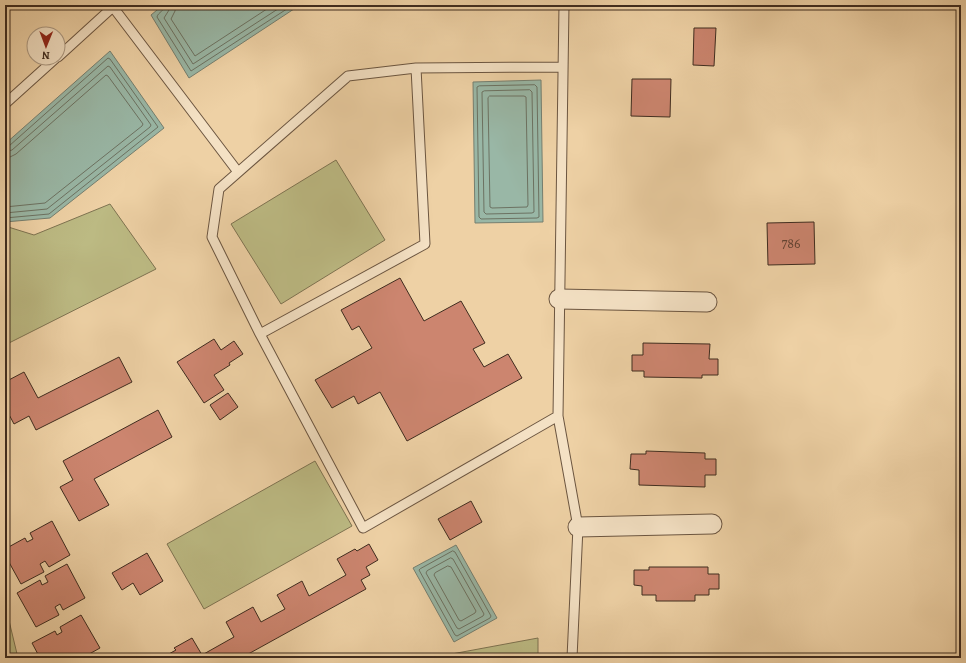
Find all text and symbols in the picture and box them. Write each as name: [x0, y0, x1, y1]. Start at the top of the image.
north arrow: [26, 26, 66, 66]
text: N: [42, 48, 50, 63]
house number: 786: [781, 234, 801, 253]

